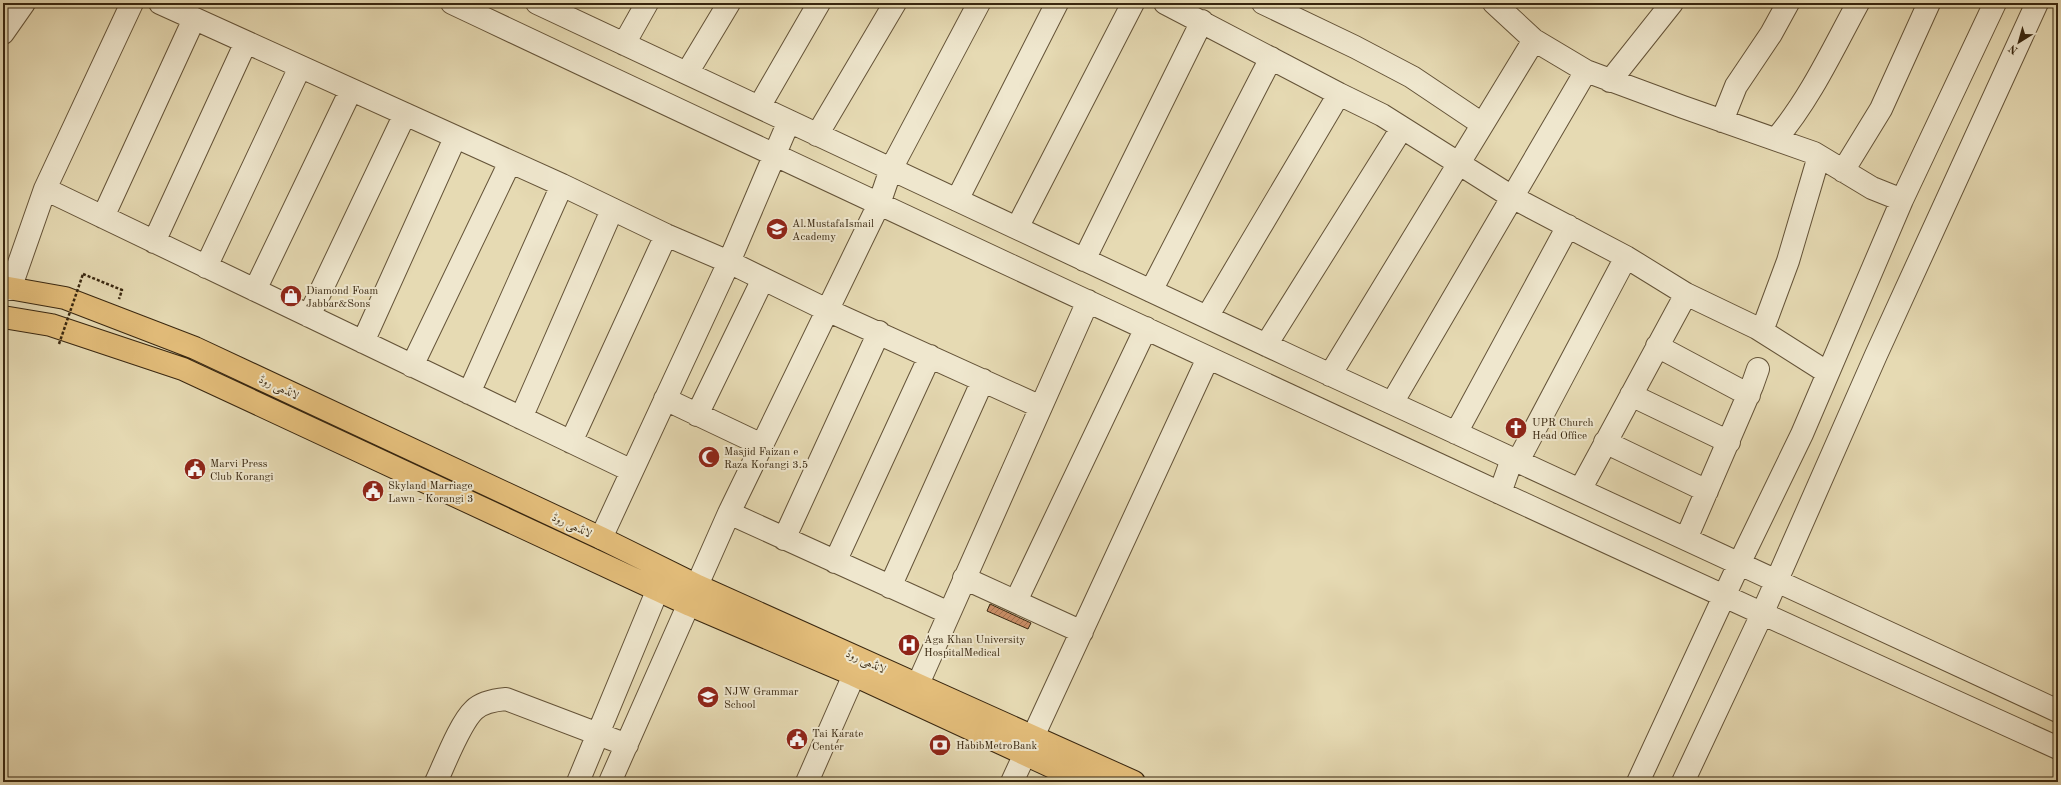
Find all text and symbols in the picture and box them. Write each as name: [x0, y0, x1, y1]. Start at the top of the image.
north arrow: [1999, 22, 2039, 62]
text: N: [2007, 42, 2021, 56]
school or university icon: Al.MustafaIsmail Academy: [764, 216, 790, 242]
place label: Al.MustafaIsmail Academy: [792, 219, 874, 243]
shop icon: Diamond Foam Jabbar&Sons: [278, 283, 304, 309]
place label: Diamond Foam Jabbar&Sons: [306, 286, 378, 310]
street label: لانڈھی روڈ: [256, 373, 301, 404]
church icon: UPR Church Head Office: [1503, 415, 1529, 441]
place label: UPR Church Head Office: [1532, 418, 1594, 442]
mosque icon: Masjid Faizan e Raza Korangi 3.5: [696, 444, 722, 470]
place label: Masjid Faizan e Raza Korangi 3.5: [724, 447, 808, 471]
public building icon: Marvi Press Club Korangi: [182, 456, 208, 482]
place label: Marvi Press Club Korangi: [210, 459, 274, 483]
public building icon: Skyland Marriage Lawn - Korangi 3: [360, 478, 386, 504]
place label: Skyland Marriage Lawn - Korangi 3: [388, 481, 473, 505]
street label: لانڈھی روڈ: [549, 511, 594, 542]
hospital icon: Aga Khan University HospitalMedical: [896, 632, 922, 658]
place label: Aga Khan University HospitalMedical: [924, 635, 1026, 659]
street label: لانڈھی روڈ: [843, 647, 888, 678]
school or university icon: NJW Grammar School: [695, 684, 721, 710]
place label: NJW Grammar School: [724, 687, 799, 711]
public building icon: Tai Karate Center: [784, 726, 810, 752]
place label: Tai Karate Center: [812, 729, 863, 753]
bank icon: HabibMetroBank: [927, 732, 953, 758]
place label: HabibMetroBank: [956, 741, 1037, 752]

